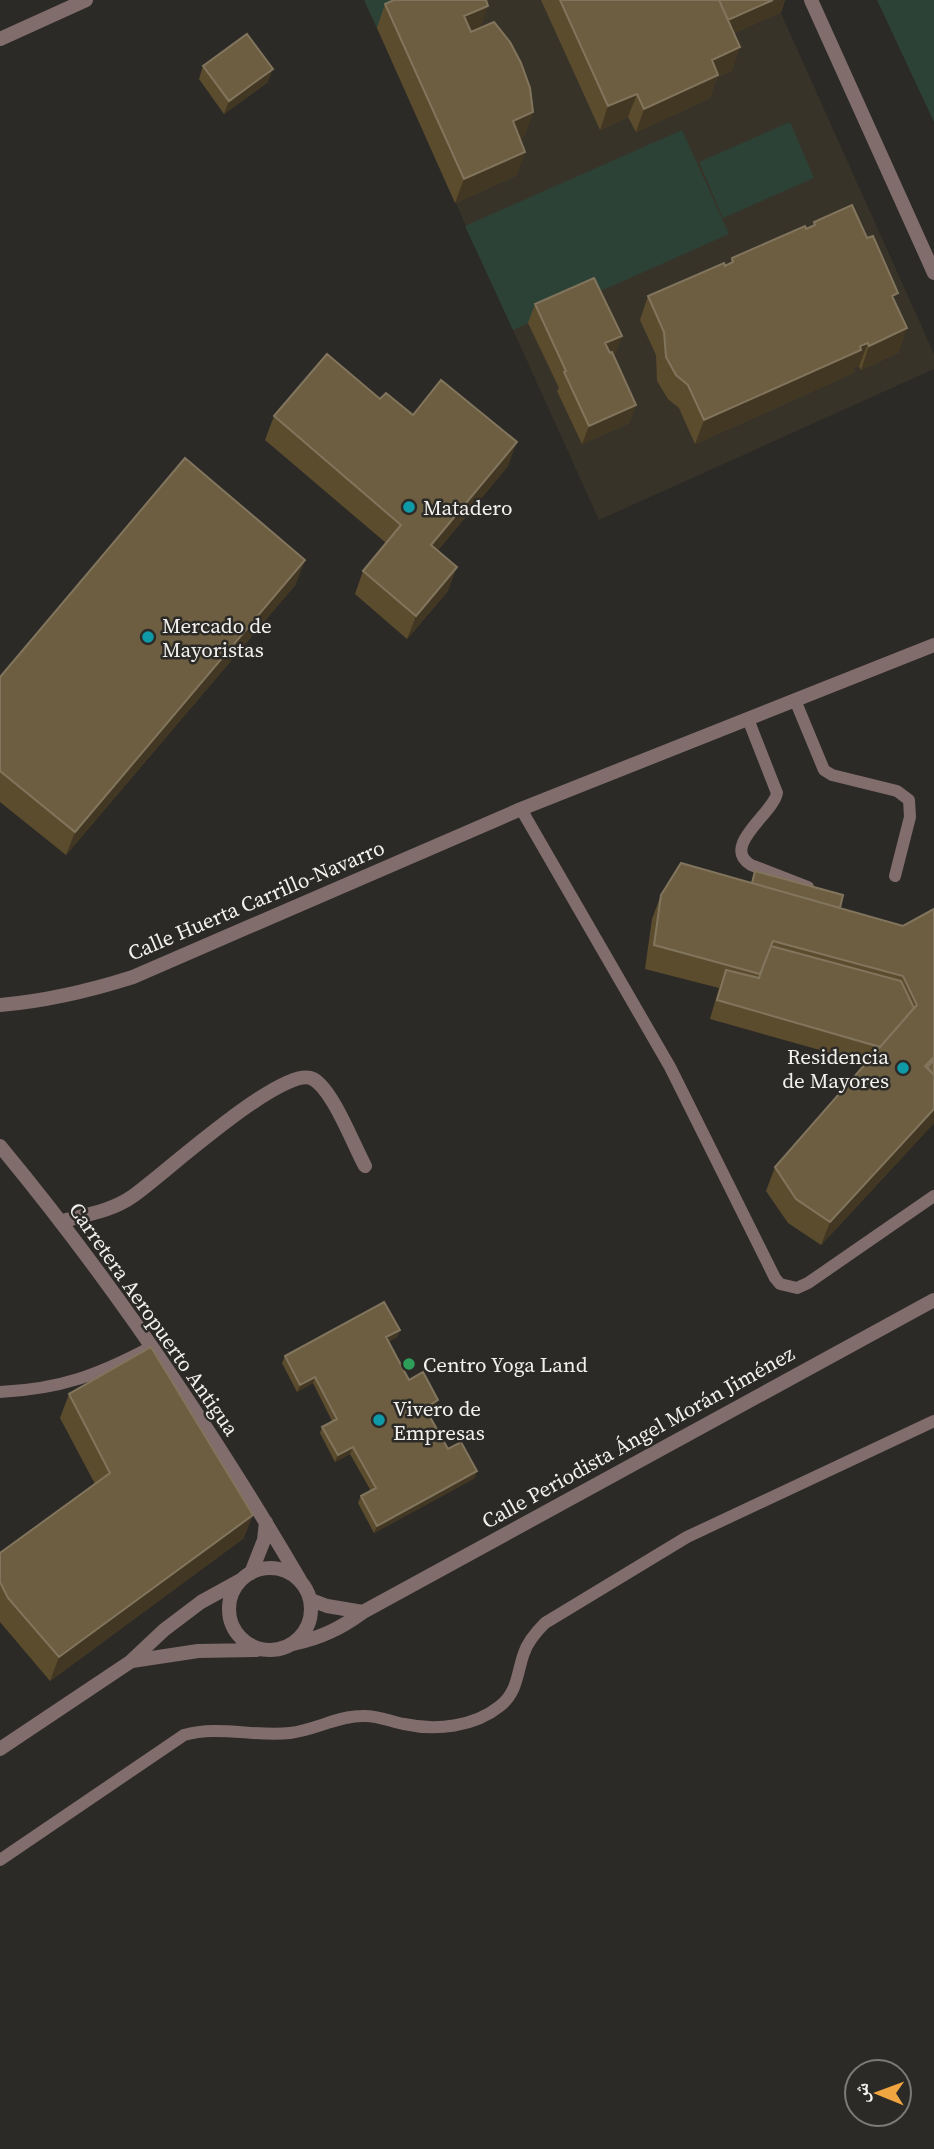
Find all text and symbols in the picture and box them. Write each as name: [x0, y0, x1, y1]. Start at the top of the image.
place label: Matadero: [423, 493, 513, 522]
marker: Matadero: [401, 499, 417, 515]
place label: Mercado de Mayoristas: [162, 611, 272, 664]
marker: Mercado de Mayoristas: [140, 629, 156, 645]
street label: Calle Huerta Carrillo-Navarro: [123, 833, 389, 967]
place label: Residencia de Mayores: [782, 1042, 889, 1095]
marker: Residencia de Mayores: [895, 1060, 911, 1076]
street label: Carretera Aeropuerto Antigua: [62, 1196, 246, 1442]
street label: Calle Periodista Ángel Morán Jiménez: [476, 1338, 800, 1535]
place label: Centro Yoga Land: [423, 1350, 588, 1379]
marker: Centro Yoga Land: [401, 1356, 417, 1372]
place label: Vivero de Empresas: [393, 1394, 485, 1447]
marker: Vivero de Empresas: [371, 1412, 387, 1428]
north arrow: [843, 2058, 913, 2128]
text: ش: [848, 2082, 874, 2103]

